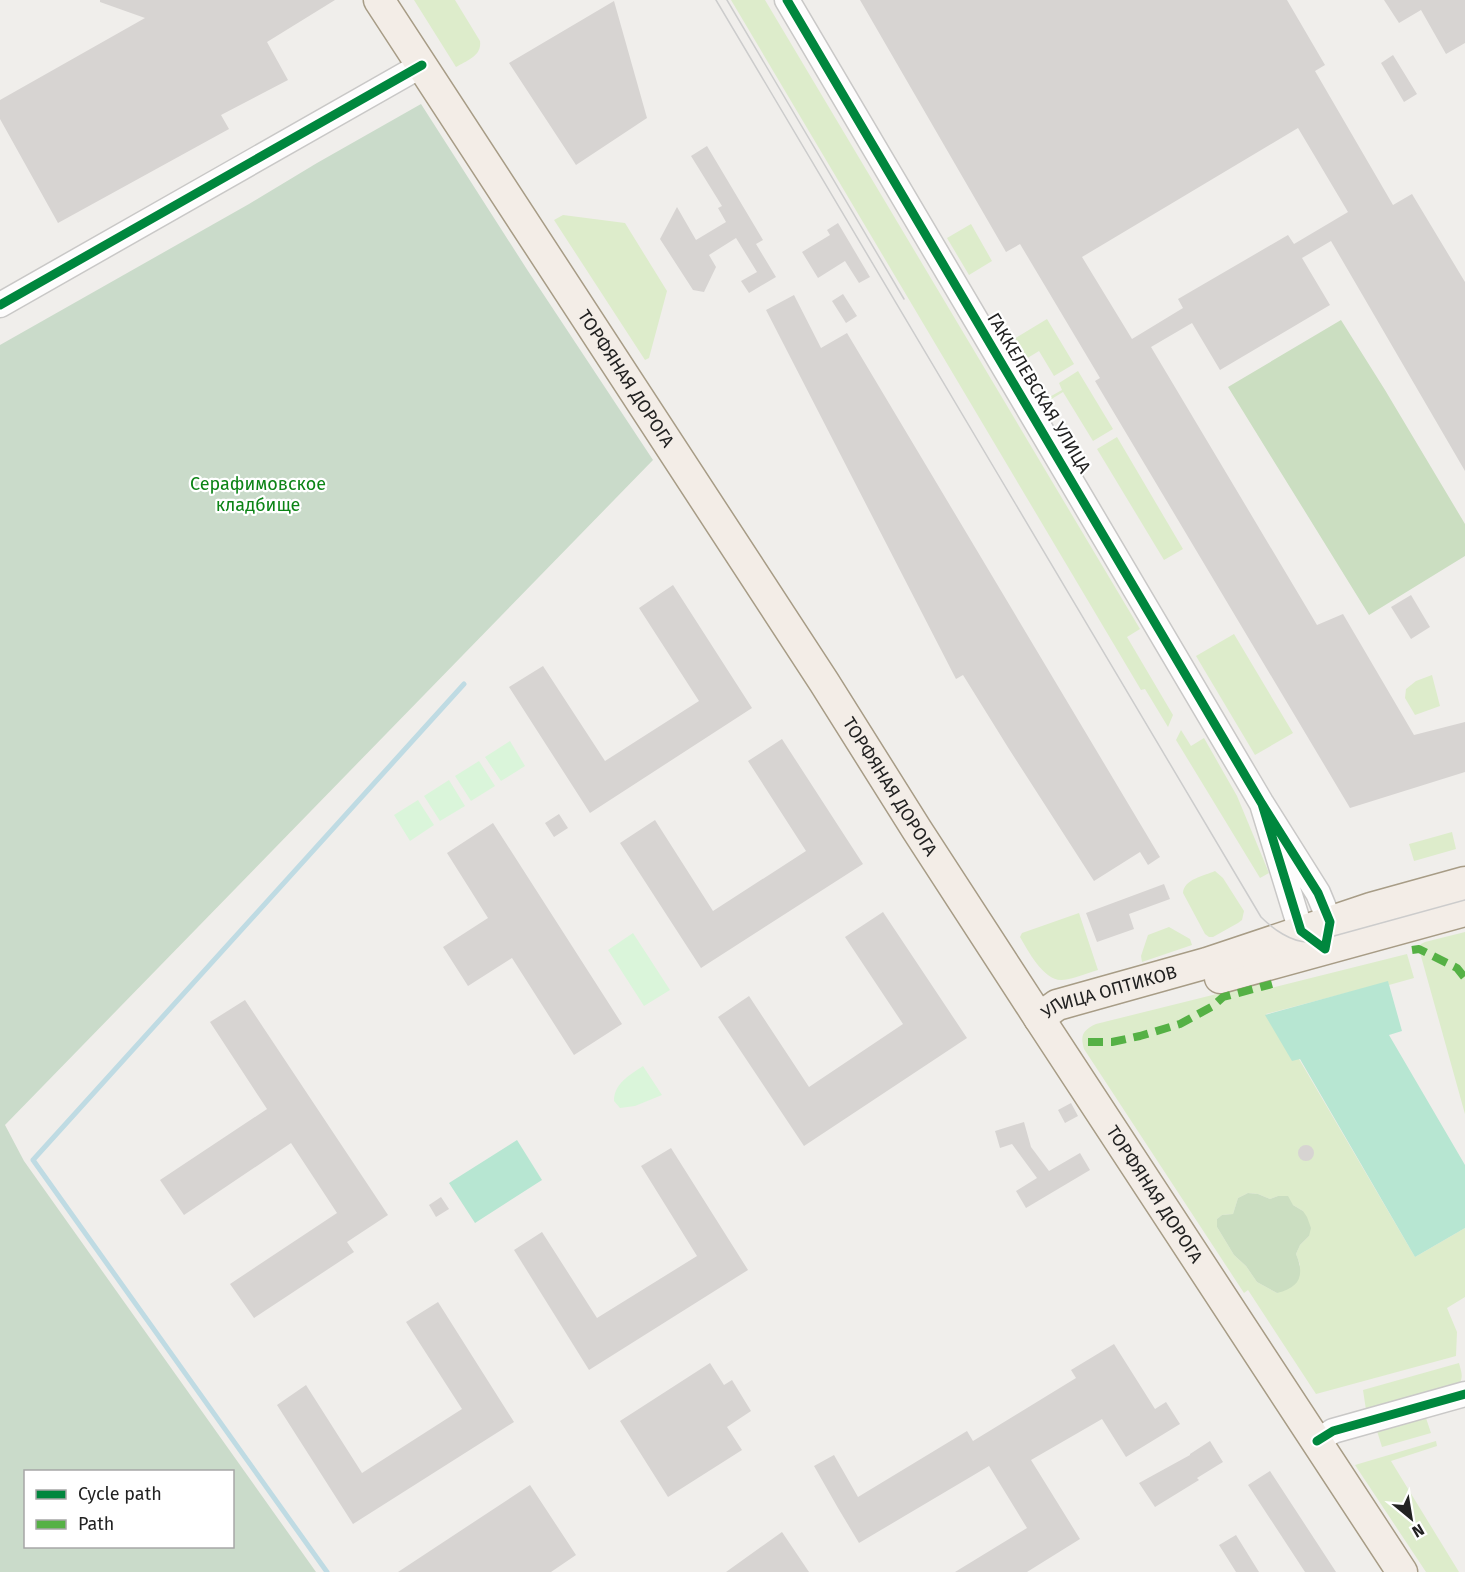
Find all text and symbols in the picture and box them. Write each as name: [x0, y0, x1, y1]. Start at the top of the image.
street label: ТОРФЯНАЯ ДОРОГА: [573, 306, 679, 452]
street label: ГАККЕЛЕВСКАЯ УЛИЦА: [982, 309, 1096, 478]
park label: Серафимовское кладбище: [190, 473, 326, 516]
street label: ТОРФЯНАЯ ДОРОГА: [838, 713, 942, 861]
street label: УЛИЦА ОПТИКОВ: [1037, 961, 1180, 1024]
street label: ТОРФЯНАЯ ДОРОГА: [1102, 1121, 1208, 1268]
legend: [24, 1470, 234, 1548]
text: Cycle path: [78, 1483, 162, 1505]
north arrow: [1381, 1488, 1441, 1548]
text: Path: [78, 1513, 114, 1535]
text: N: [1409, 1520, 1428, 1541]

